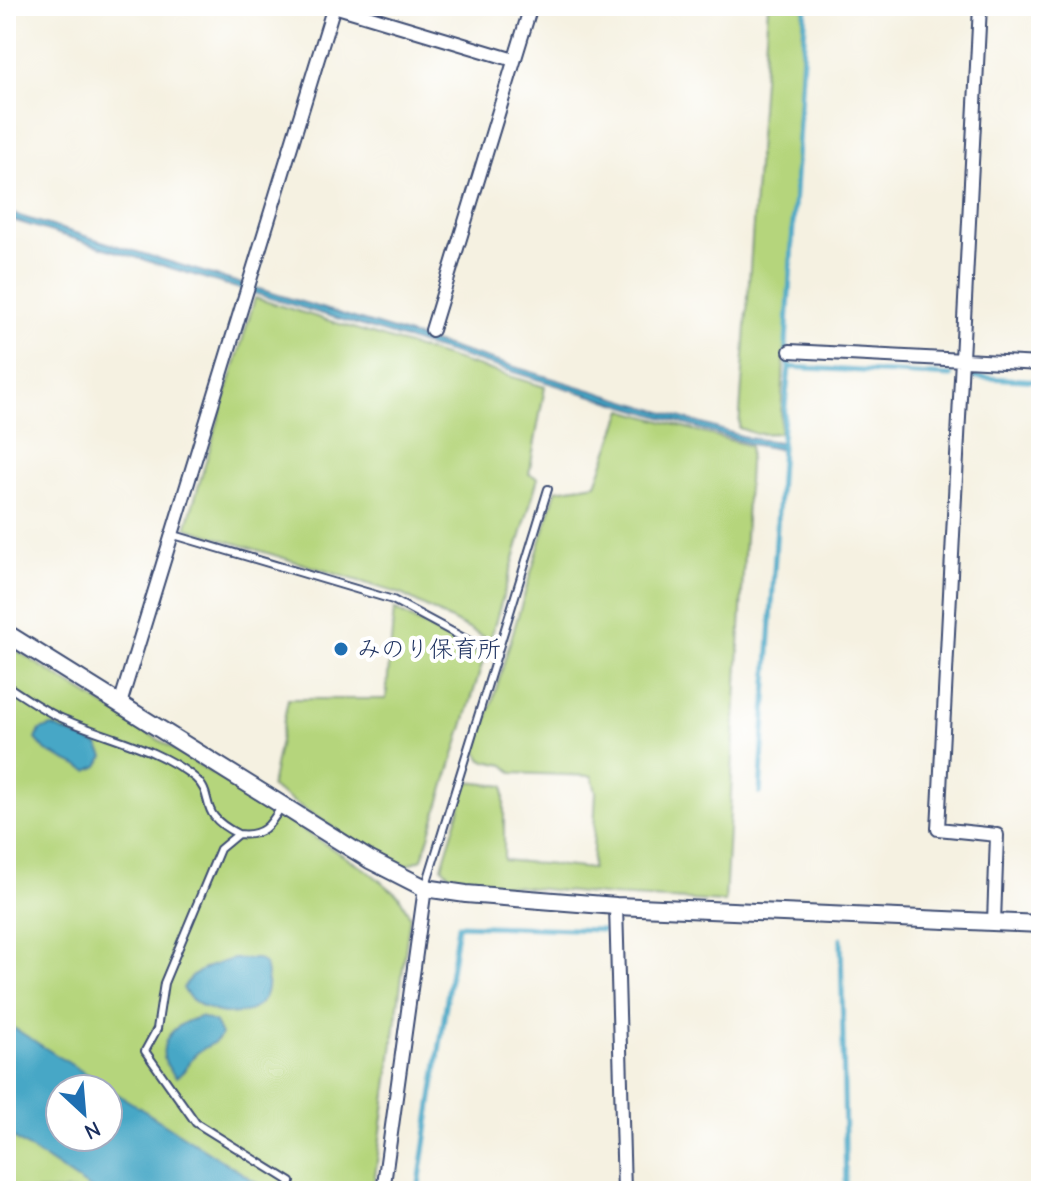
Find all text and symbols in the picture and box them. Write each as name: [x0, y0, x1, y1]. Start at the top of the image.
place label: みのり保育所: [357, 635, 501, 663]
marker: みのり保育所: [332, 640, 350, 658]
north arrow: [44, 1073, 124, 1153]
text: N: [80, 1115, 104, 1145]

